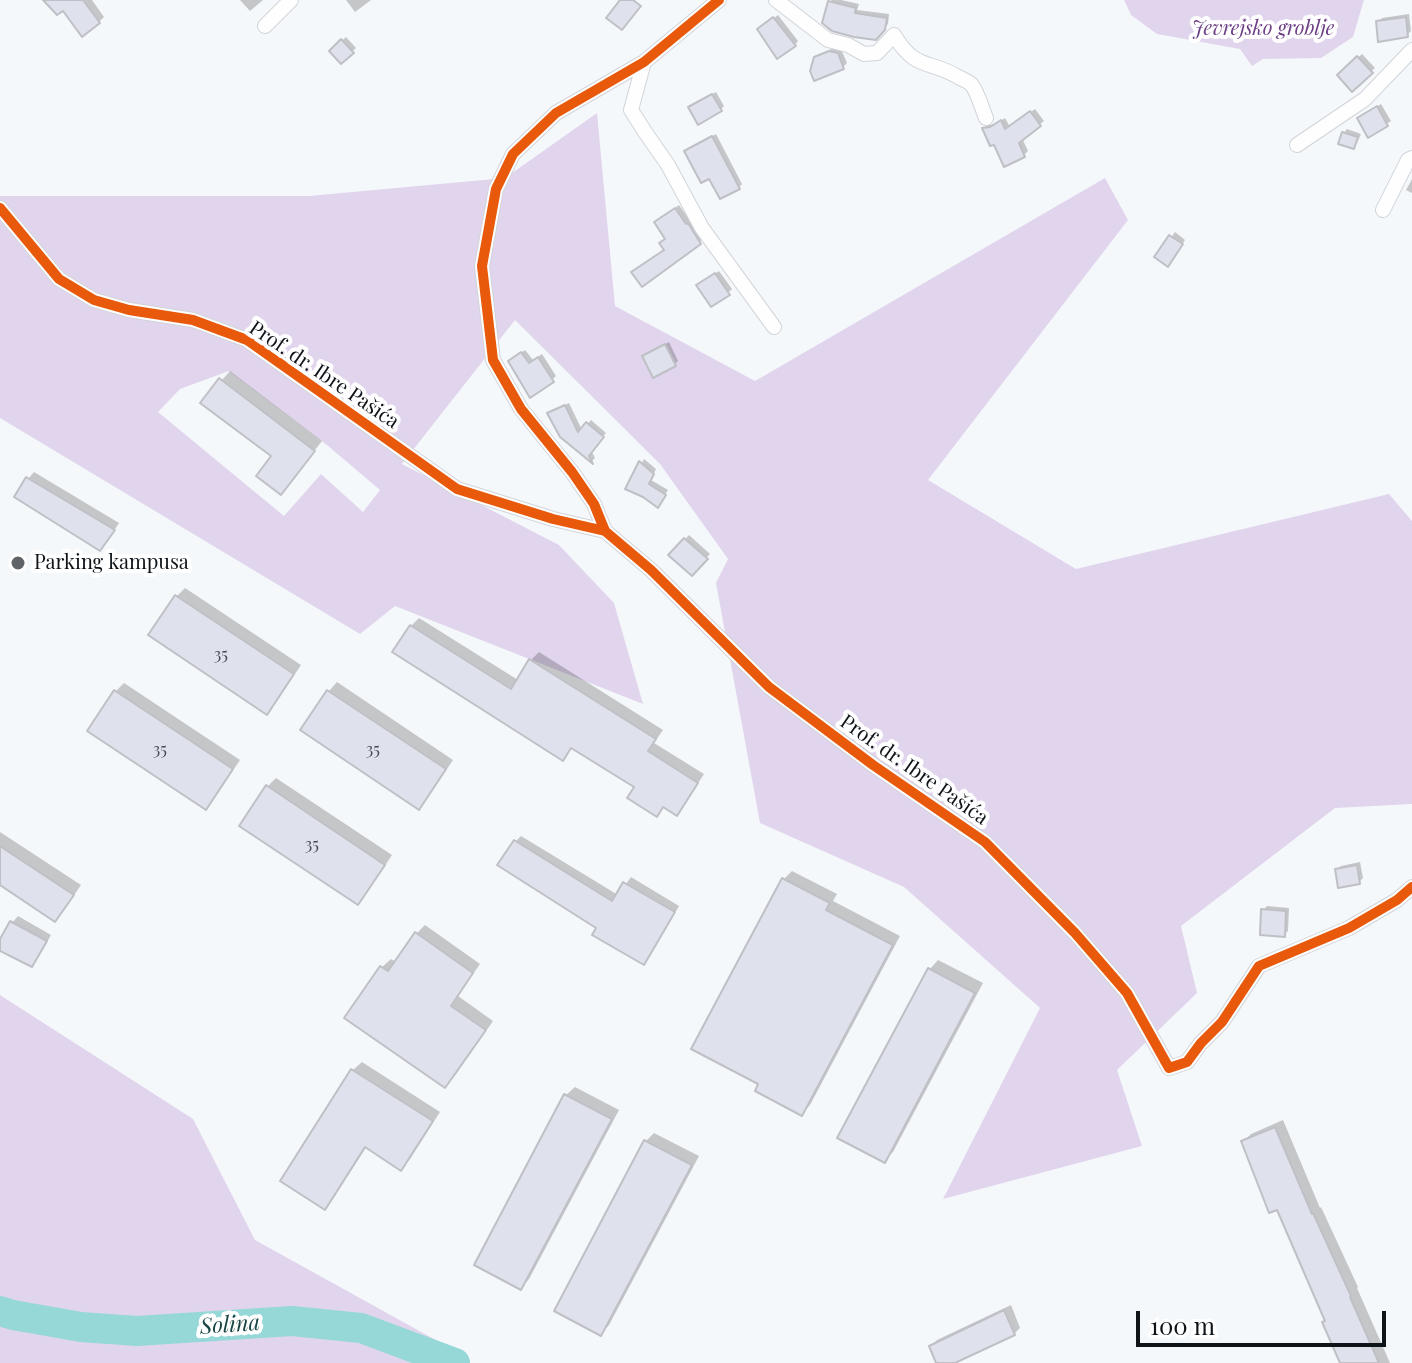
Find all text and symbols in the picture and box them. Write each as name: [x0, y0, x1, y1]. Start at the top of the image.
park label: Jevrejsko groblje: [1192, 17, 1334, 41]
street label: Prof. dr. Ibre Pašića: [245, 316, 403, 434]
place label: Parking kampusa: [34, 551, 189, 575]
marker: Parking kampusa: [9, 554, 27, 572]
house number: 35: [214, 645, 228, 665]
street label: Prof. dr. Ibre Pašića: [835, 710, 993, 830]
house number: 35: [153, 740, 167, 760]
house number: 35: [366, 740, 380, 760]
house number: 35: [305, 835, 319, 855]
scale bar: [1140, 1295, 1390, 1345]
text: 100 m: [1150, 1309, 1215, 1341]
water label: Solina: [199, 1310, 261, 1340]

